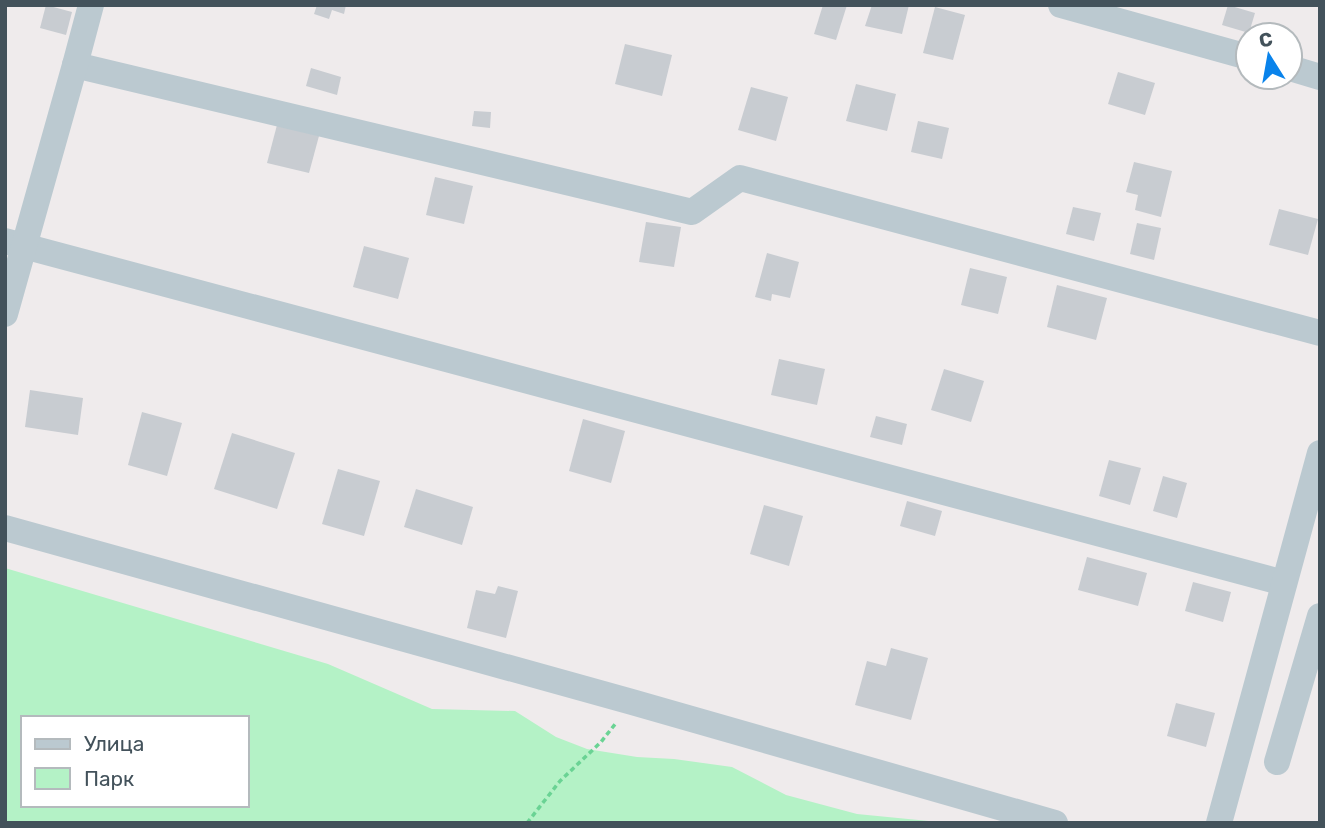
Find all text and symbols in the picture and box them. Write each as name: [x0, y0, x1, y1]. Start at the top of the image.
north arrow: [1234, 21, 1304, 91]
text: С: [1257, 27, 1275, 52]
legend: [21, 716, 248, 807]
text: Улица: [84, 731, 144, 756]
text: Парк: [84, 766, 134, 791]

